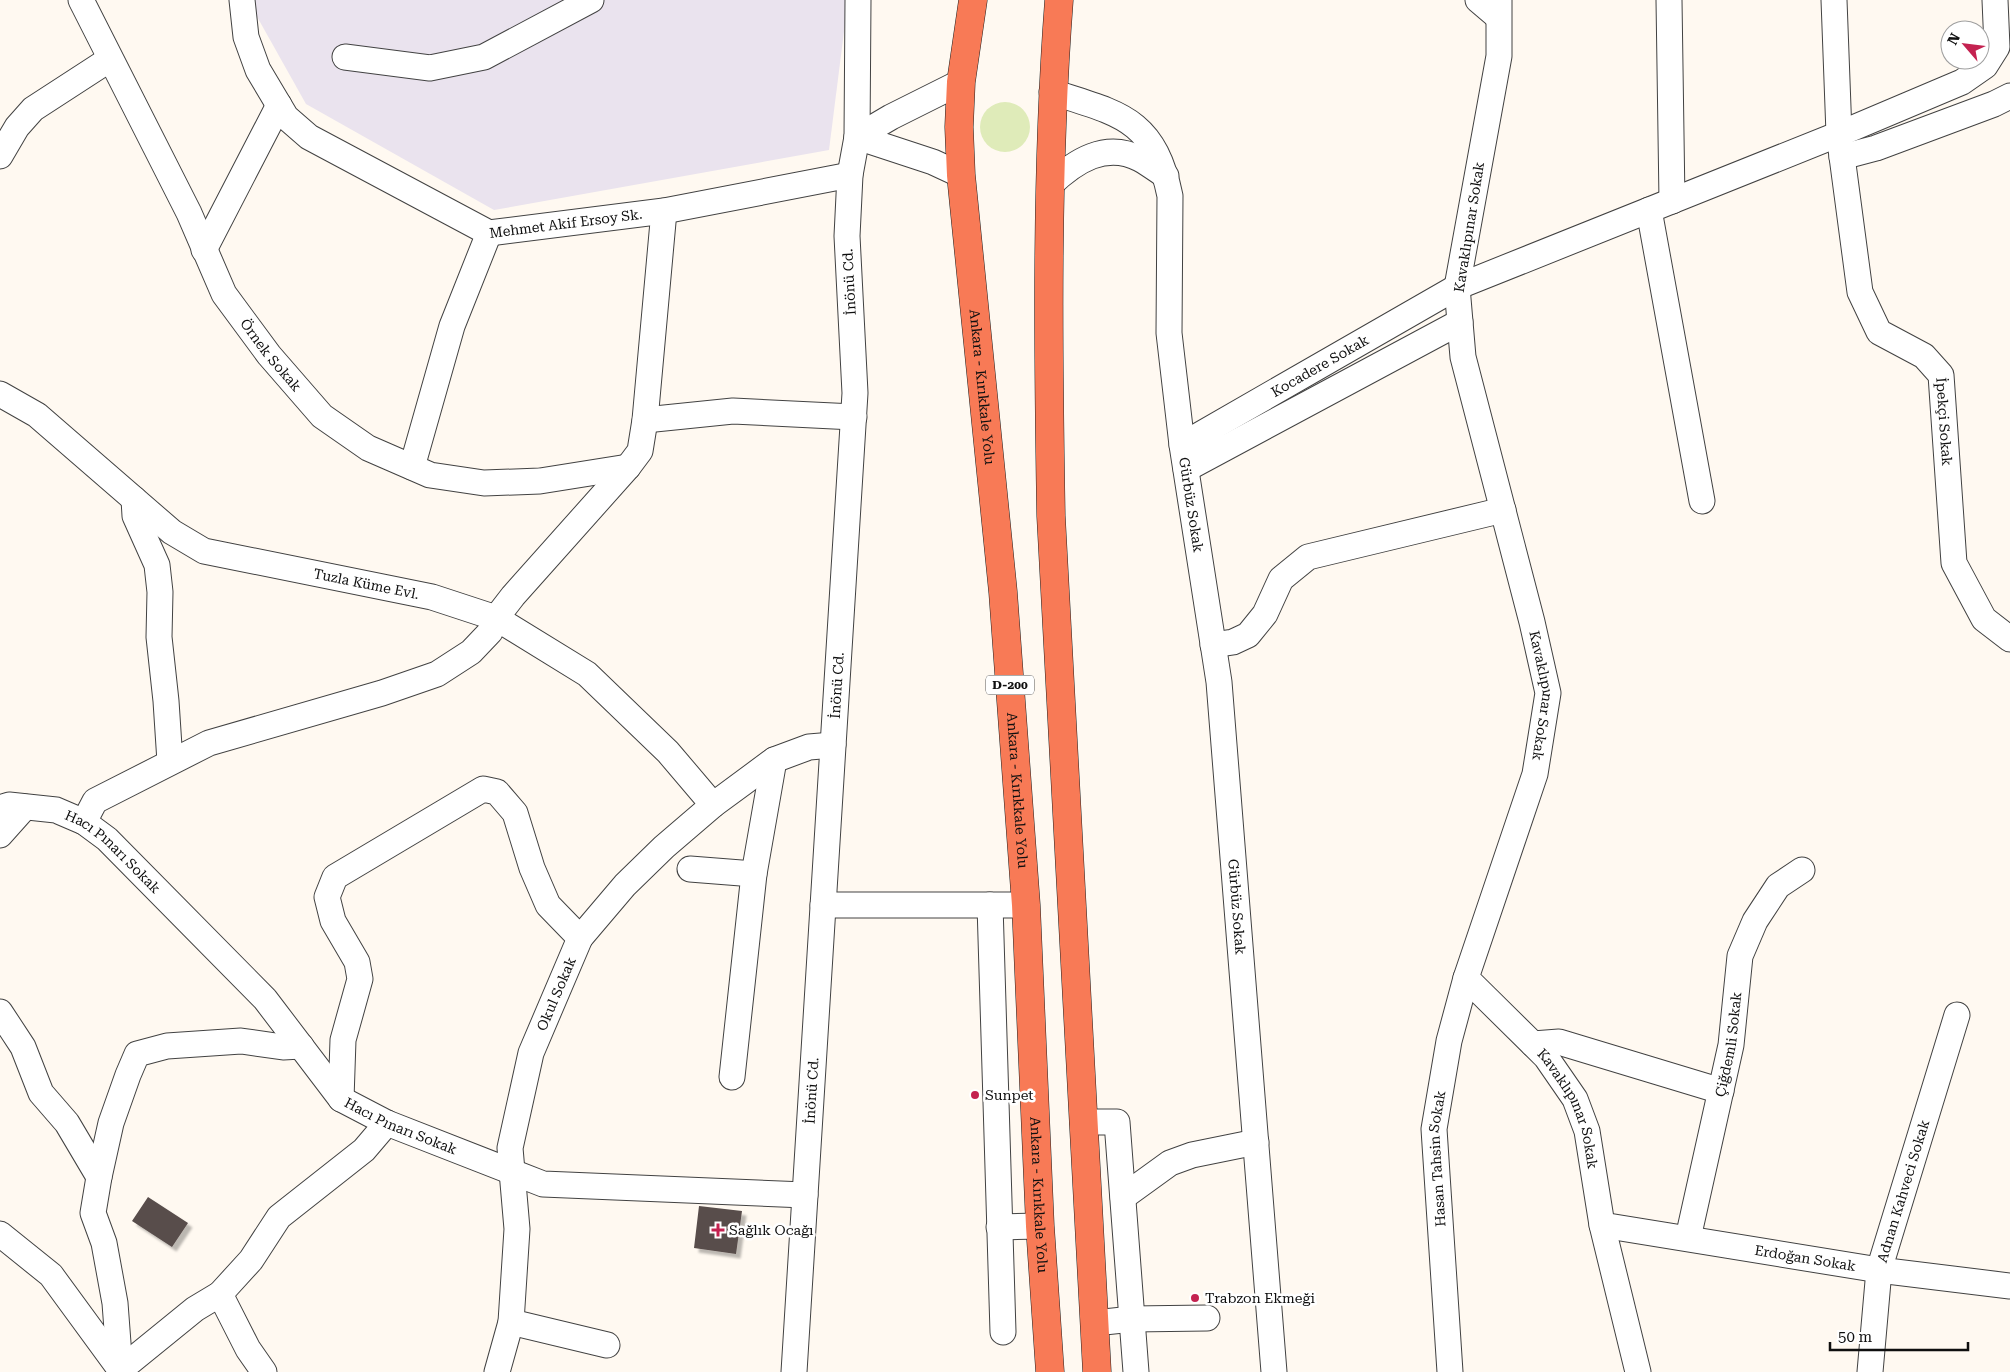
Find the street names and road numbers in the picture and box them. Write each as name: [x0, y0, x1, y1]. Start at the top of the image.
street label: Kavaklıpınar Sokak: [1451, 161, 1487, 293]
street label: Mehmet Akif Ersoy Sk.: [488, 206, 643, 241]
street label: İnönü Cd.: [839, 248, 859, 316]
street label: Ankara - Kırıkkale Yolu: [967, 308, 998, 466]
street label: Örnek Sokak: [237, 316, 305, 395]
street label: Kocadere Sokak: [1268, 331, 1372, 400]
street label: İpekçi Sokak: [1933, 377, 1955, 467]
street label: Gürbüz Sokak: [1176, 456, 1207, 554]
street label: Tuzla Küme Evl.: [312, 565, 421, 602]
street label: Kavaklıpınar Sokak: [1526, 629, 1556, 762]
street label: İnönü Cd.: [827, 652, 847, 719]
road number: D-200: [986, 676, 1034, 694]
street label: Ankara - Kırıkkale Yolu: [1004, 712, 1031, 869]
street label: Hacı Pınarı Sokak: [63, 807, 164, 896]
street label: Gürbüz Sokak: [1225, 858, 1249, 956]
street label: Okul Sokak: [533, 954, 579, 1033]
street label: Çiğdemli Sokak: [1712, 991, 1744, 1098]
street label: Kavaklıpınar Sokak: [1534, 1045, 1601, 1170]
street label: İnönü Cd.: [801, 1057, 822, 1124]
street label: Hasan Tahsin Sokak: [1426, 1089, 1448, 1227]
street label: Hacı Pınarı Sokak: [342, 1094, 459, 1158]
street label: Ankara - Kırıkkale Yolu: [1027, 1116, 1051, 1274]
street label: Adnan Kahveci Sokak: [1874, 1118, 1933, 1264]
street label: Erdoğan Sokak: [1753, 1242, 1857, 1274]

